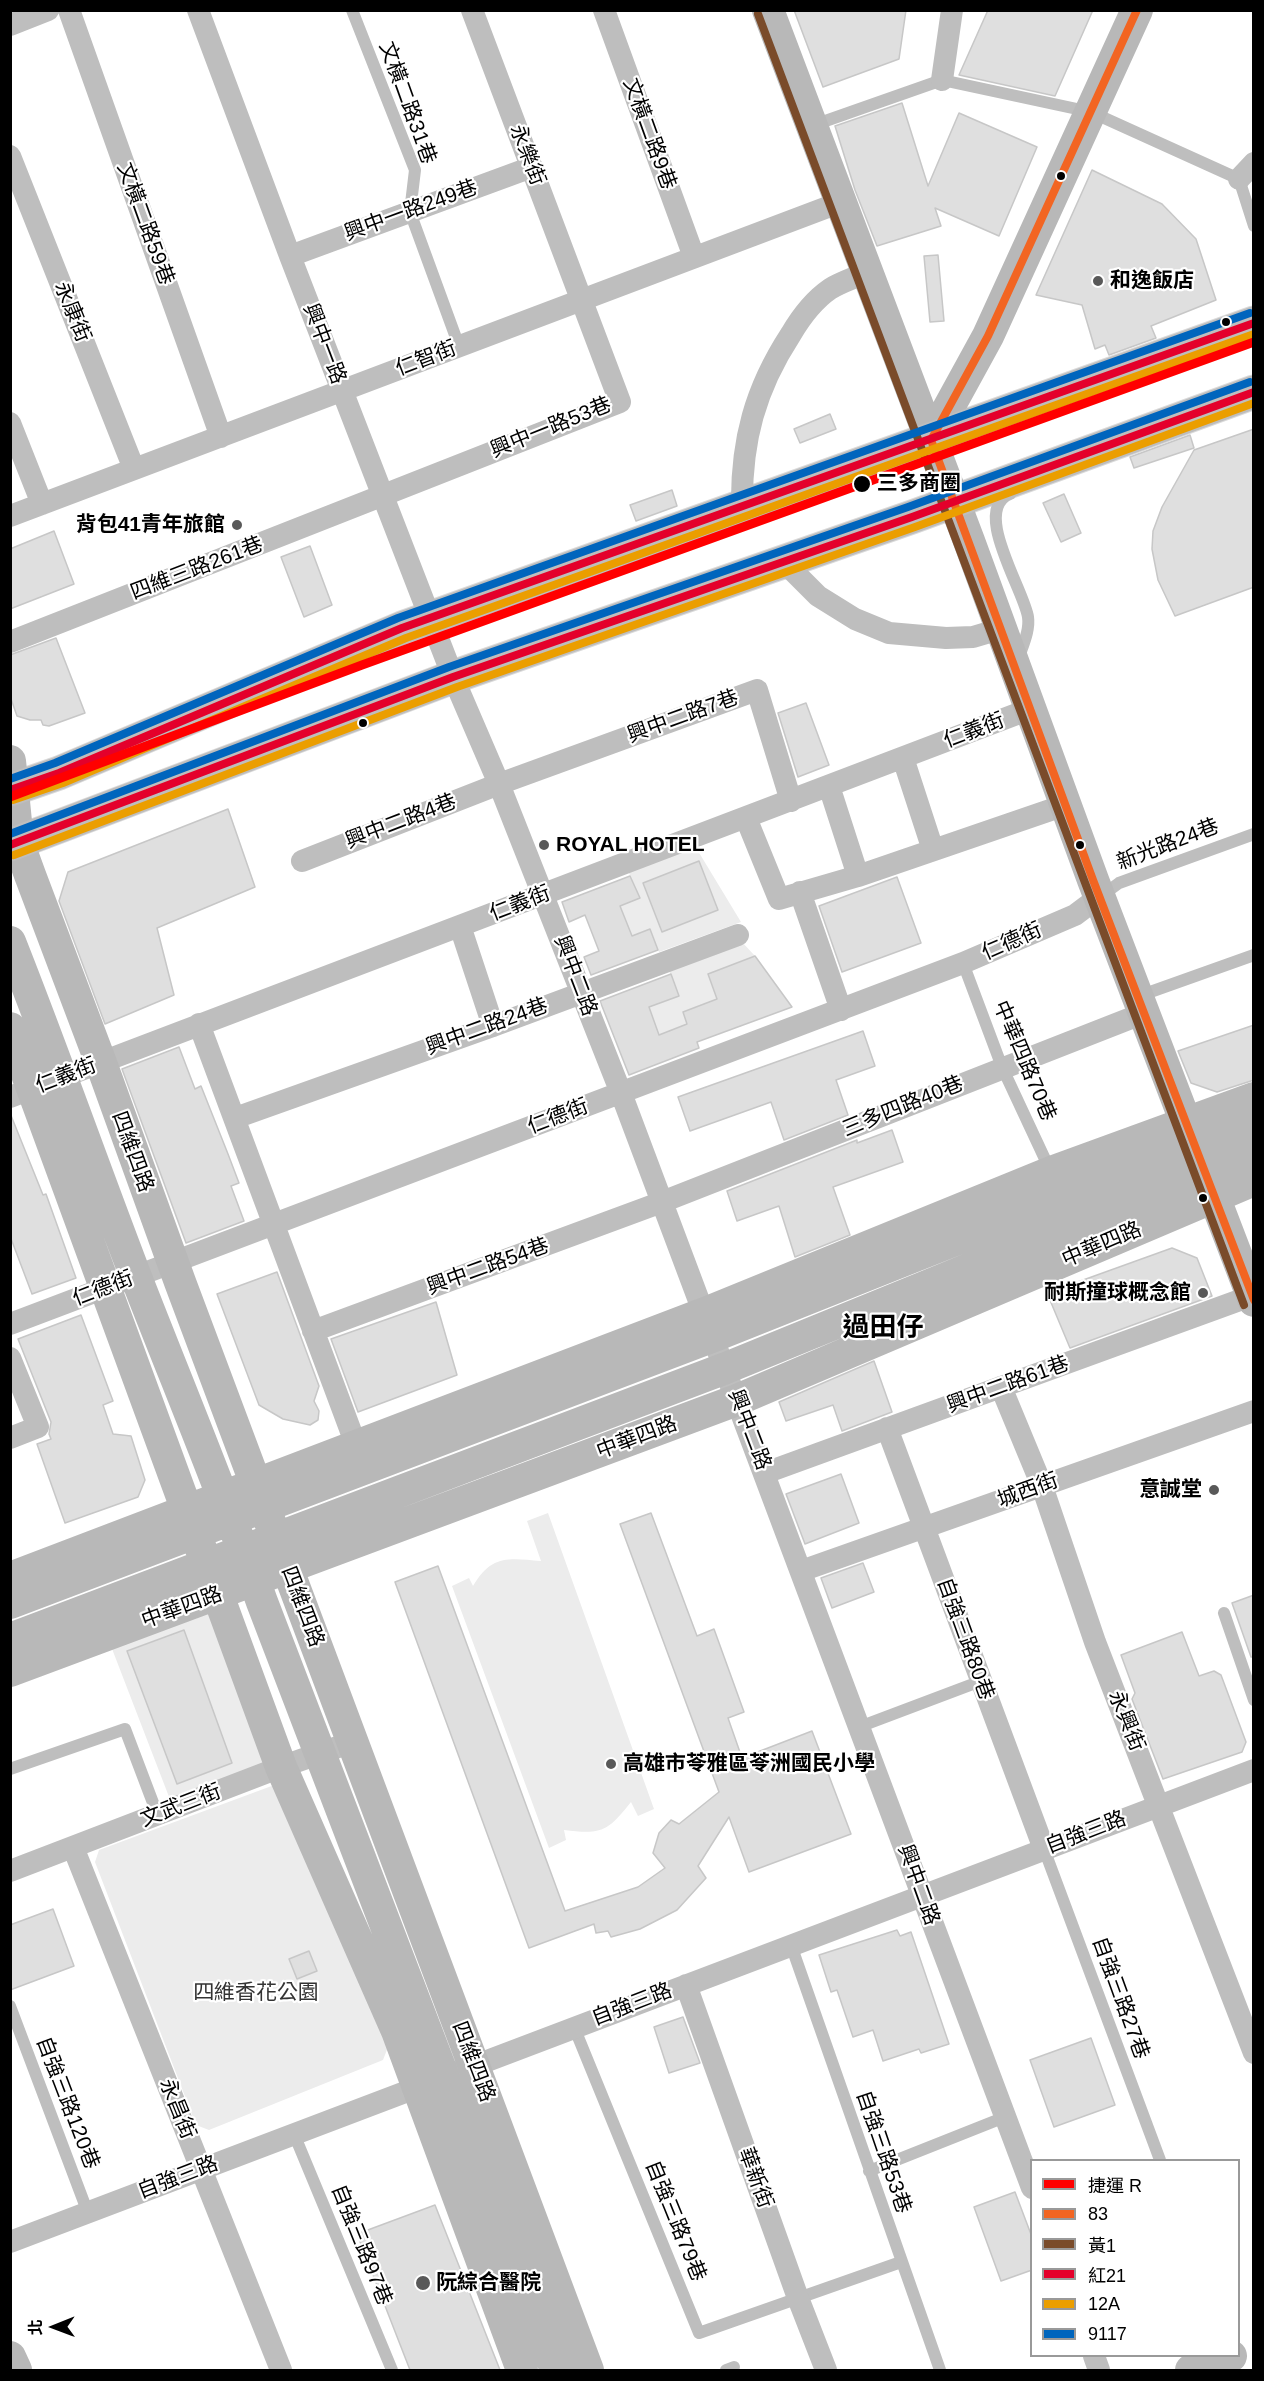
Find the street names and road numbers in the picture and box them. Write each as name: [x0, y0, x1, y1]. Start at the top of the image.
street label: 文橫二路31巷: [373, 38, 441, 168]
street label: 文橫二路9巷: [617, 75, 681, 193]
street label: 永樂街: [504, 121, 550, 189]
street label: 文橫二路59巷: [111, 159, 179, 289]
street label: 興中一路249巷: [341, 175, 481, 247]
street label: 永康街: [49, 278, 95, 346]
street label: 興中一路: [297, 300, 351, 388]
street label: 仁智街: [392, 336, 460, 382]
street label: 興中一路53巷: [487, 392, 615, 464]
street label: 四維三路261巷: [127, 532, 267, 606]
street label: 興中二路7巷: [624, 685, 742, 749]
street label: 仁義街: [940, 708, 1008, 754]
street label: 興中二路4巷: [342, 789, 460, 855]
street label: 新光路24巷: [1113, 814, 1223, 876]
street label: 仁義街: [486, 881, 554, 927]
street label: 仁德街: [978, 918, 1046, 966]
street label: 興中二路: [548, 932, 602, 1020]
street label: 興中二路24巷: [422, 993, 552, 1061]
street label: 中華四路70巷: [987, 997, 1061, 1125]
street label: 仁義街: [32, 1053, 100, 1099]
street label: 三多四路40巷: [839, 1071, 967, 1143]
street label: 仁德街: [524, 1094, 592, 1140]
street label: 四維四路: [106, 1108, 158, 1196]
street label: 中華四路: [1058, 1217, 1146, 1273]
street label: 興中二路54巷: [423, 1233, 553, 1301]
street label: 仁德街: [69, 1266, 137, 1312]
street label: 興中二路61巷: [943, 1351, 1073, 1419]
street label: 興中二路: [722, 1386, 776, 1474]
street label: 中華四路: [593, 1411, 681, 1465]
street label: 城西街: [994, 1468, 1062, 1514]
street label: 四維四路: [275, 1563, 329, 1651]
street label: 自強三路80巷: [931, 1574, 999, 1704]
street label: 中華四路: [138, 1582, 226, 1634]
street label: 永興街: [1103, 1687, 1149, 1755]
street label: 文武三街: [137, 1779, 225, 1833]
street label: 自強三路: [1042, 1806, 1130, 1860]
street label: 興中二路: [892, 1841, 944, 1929]
street label: 自強三路27巷: [1086, 1933, 1154, 2063]
street label: 自強三路: [588, 1978, 676, 2032]
street label: 四維四路: [446, 2018, 500, 2106]
street label: 自強三路120巷: [30, 2033, 104, 2173]
street label: 永昌街: [154, 2075, 200, 2143]
street label: 自強三路53巷: [850, 2087, 916, 2217]
street label: 華新街: [732, 2144, 778, 2212]
street label: 自強三路: [134, 2151, 222, 2205]
street label: 自強三路79巷: [639, 2157, 711, 2285]
street label: 自強三路97巷: [325, 2181, 397, 2309]

